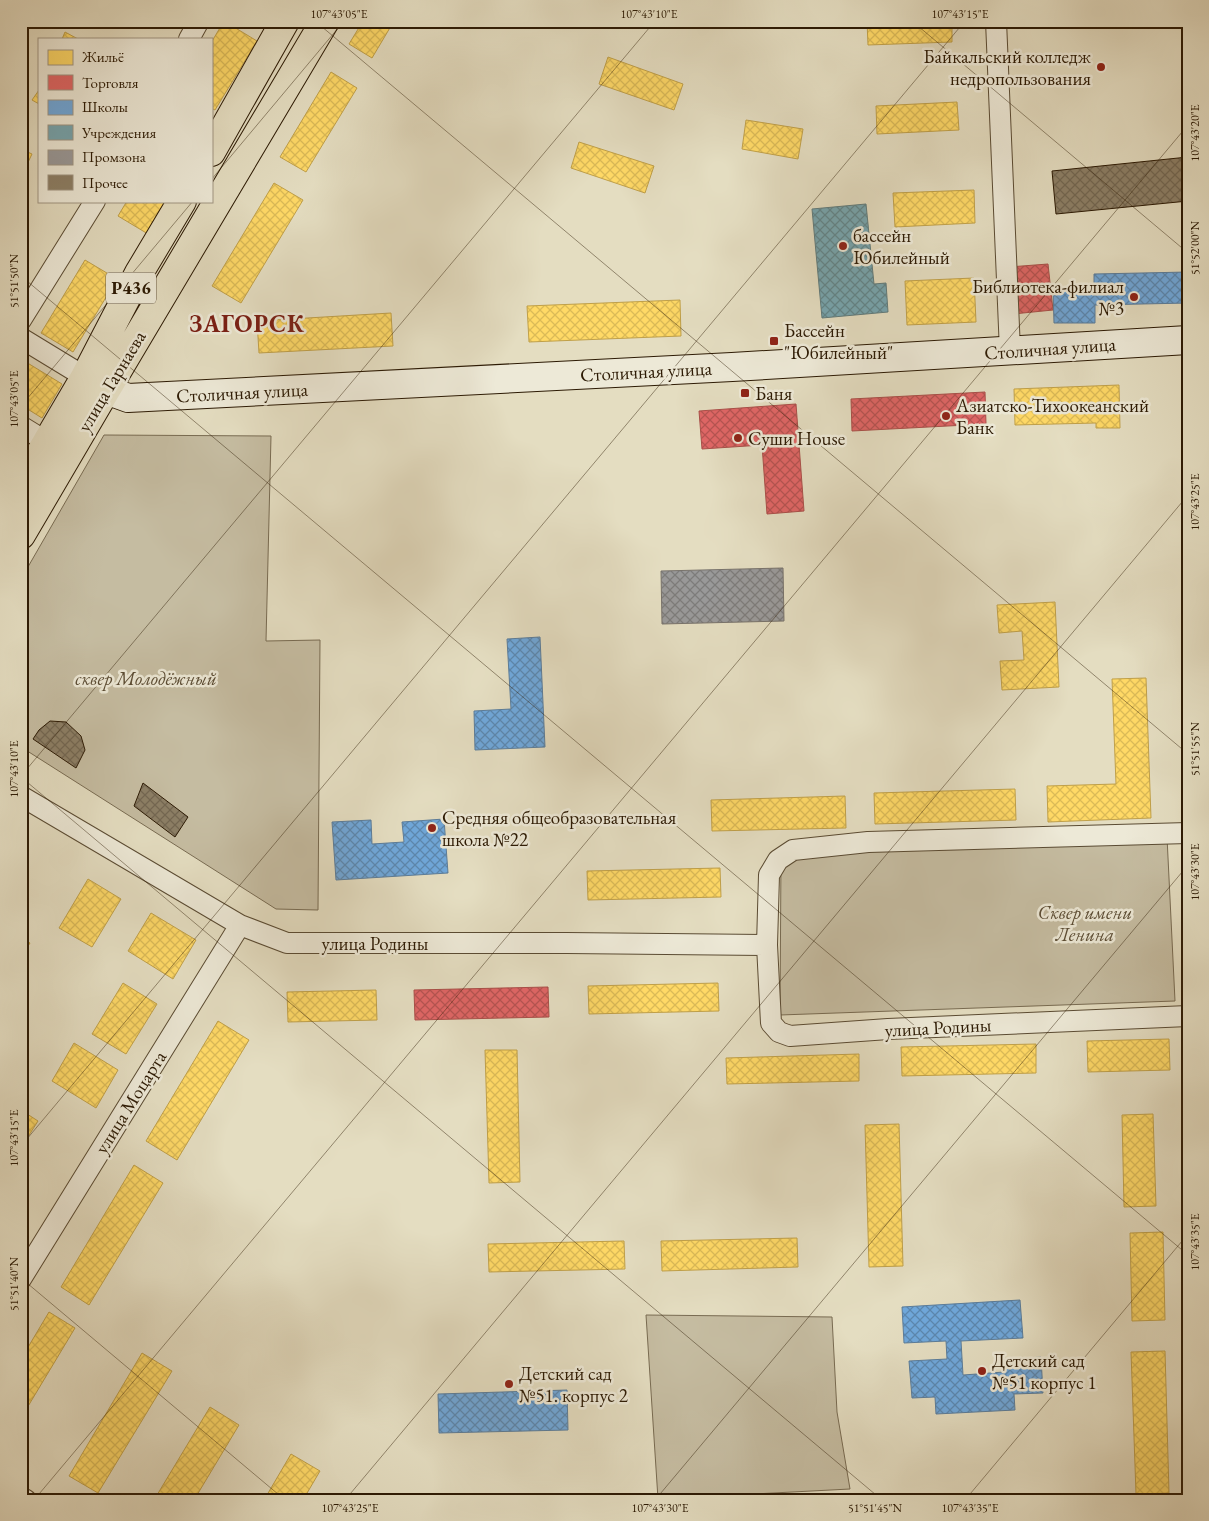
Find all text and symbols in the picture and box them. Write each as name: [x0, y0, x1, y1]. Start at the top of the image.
text: 107°43'05"E: [311, 6, 368, 22]
text: 107°43'10"E: [621, 6, 678, 22]
text: 107°43'15"E: [932, 6, 989, 22]
legend: [38, 38, 212, 202]
place label: Байкальский колледж недропользования: [923, 44, 1092, 91]
text: Жильё: [81, 47, 124, 66]
marker: Байкальский колледж недропользования: [1095, 61, 1107, 73]
text: Торговля: [82, 73, 139, 92]
text: Школы: [82, 97, 128, 116]
text: 107°43'20"E: [1187, 104, 1203, 161]
text: Учреждения: [81, 123, 157, 142]
text: Промзона: [82, 147, 146, 166]
text: Прочее: [82, 173, 128, 192]
text: 51°52'00"N: [1187, 221, 1203, 275]
place label: бассейн Юбилейный: [853, 223, 950, 270]
marker: бассейн Юбилейный: [837, 240, 849, 252]
text: 51°51'50"N: [6, 254, 22, 308]
road number: P436: [106, 272, 156, 304]
place label: Библиотека-филиал №3: [972, 274, 1124, 321]
marker: Библиотека-филиал №3: [1128, 291, 1140, 303]
district label: ЗАГОРСК: [189, 308, 305, 339]
place label: Бассейн "Юбилейный": [784, 318, 893, 365]
street label: улица Гарнаева: [71, 326, 152, 437]
street label: Столичная улица: [983, 331, 1117, 366]
marker: Бассейн "Юбилейный": [768, 335, 780, 347]
street label: Столичная улица: [579, 356, 713, 387]
text: 107°43'05"E: [6, 370, 22, 427]
street label: Столичная улица: [175, 377, 309, 408]
place label: Баня: [755, 381, 793, 406]
marker: Баня: [739, 387, 751, 399]
place label: Азиатско-Тихоокеанский Банк: [955, 393, 1149, 440]
marker: Азиатско-Тихоокеанский Банк: [940, 410, 952, 422]
place label: Суши House: [748, 426, 845, 451]
marker: Суши House: [732, 432, 744, 444]
text: 107°43'25"E: [1187, 473, 1203, 530]
park label: сквер Молодёжный: [75, 666, 217, 691]
text: 51°51'55"N: [1187, 722, 1203, 776]
text: 107°43'10"E: [6, 740, 22, 797]
place label: Средняя общеобразовательная школа №22: [442, 805, 677, 852]
marker: Средняя общеобразовательная школа №22: [426, 822, 438, 834]
text: 107°43'30"E: [1187, 843, 1203, 900]
park label: Сквер имени Ленина: [1038, 900, 1132, 947]
street label: улица Родины: [322, 931, 429, 956]
street label: улица Родины: [884, 1012, 992, 1043]
street label: улица Моцарта: [89, 1046, 172, 1158]
text: 107°43'15"E: [6, 1109, 22, 1166]
text: 107°43'35"E: [1187, 1213, 1203, 1270]
text: 51°51'40"N: [6, 1257, 22, 1311]
place label: Детский сад №51 корпус 1: [992, 1348, 1097, 1395]
place label: Детский сад №51. корпус 2: [519, 1361, 628, 1408]
marker: Детский сад №51 корпус 1: [976, 1365, 988, 1377]
marker: Детский сад №51. корпус 2: [503, 1378, 515, 1390]
text: 107°43'25"E: [322, 1500, 379, 1516]
text: 107°43'30"E: [632, 1500, 689, 1516]
text: 51°51'45"N: [848, 1500, 902, 1516]
text: 107°43'35"E: [942, 1500, 999, 1516]

